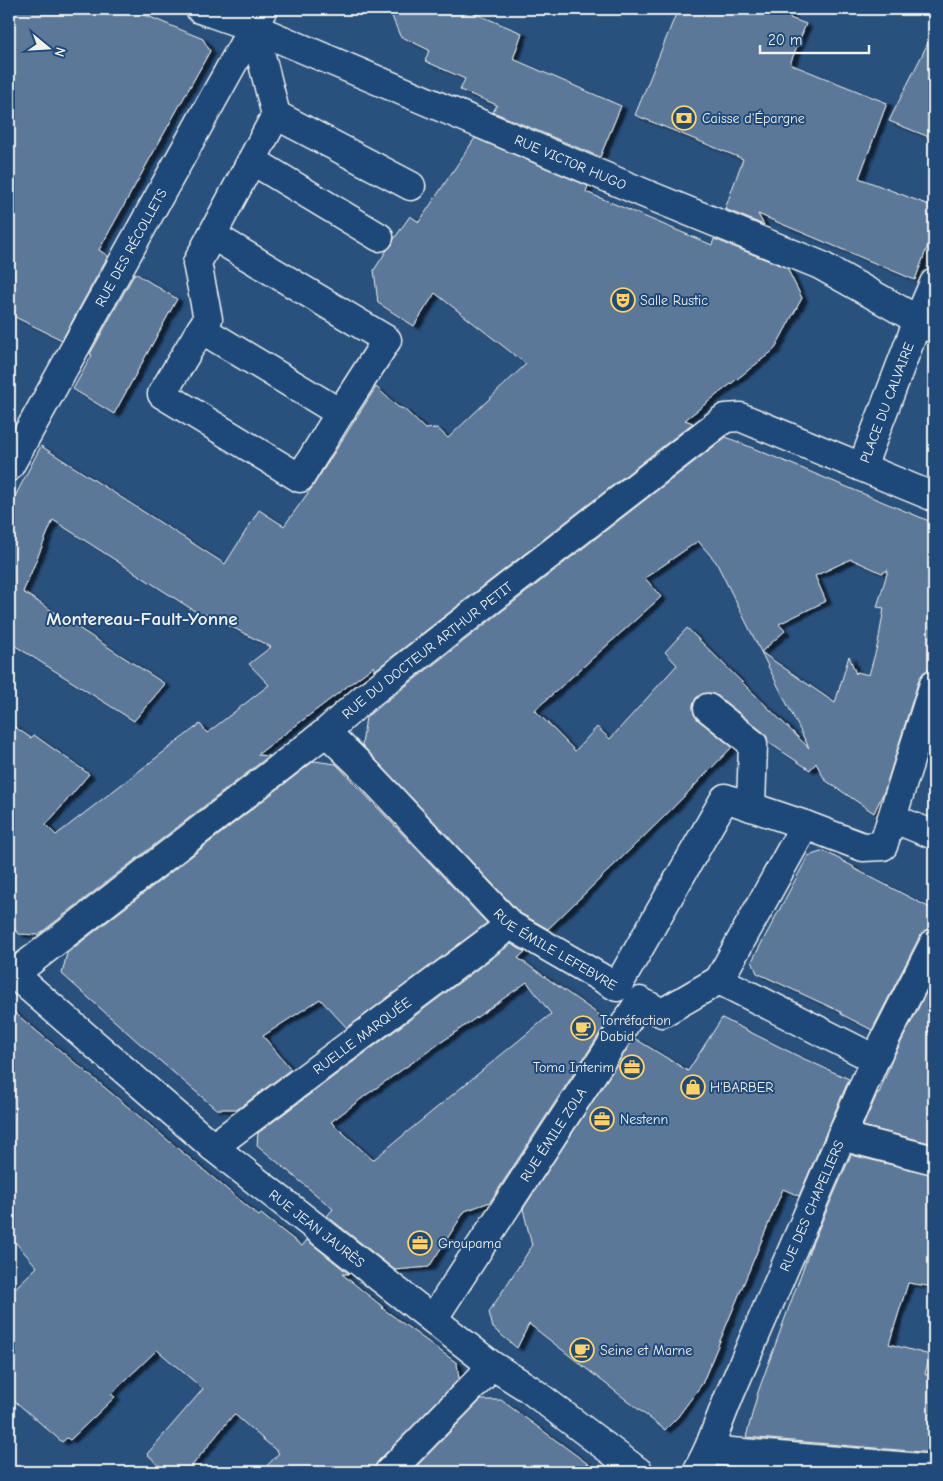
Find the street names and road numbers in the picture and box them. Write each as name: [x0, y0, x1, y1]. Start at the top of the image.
street label: RUE VICTOR HUGO: [512, 131, 629, 193]
street label: RUE DES RÉCOLLETS: [91, 185, 170, 310]
street label: PLACE DU CALVAIRE: [856, 340, 917, 465]
street label: RUE DU DOCTEUR ARTHUR PETIT: [338, 577, 516, 722]
street label: RUE ÉMILE LEFEBVRE: [490, 905, 620, 994]
street label: RUELLE MARQUÉE: [309, 993, 414, 1078]
street label: RUE ÉMILE ZOLA: [516, 1084, 590, 1185]
street label: RUE DES CHAPELIERS: [776, 1137, 847, 1274]
street label: RUE JEAN JAURÈS: [266, 1186, 368, 1271]

